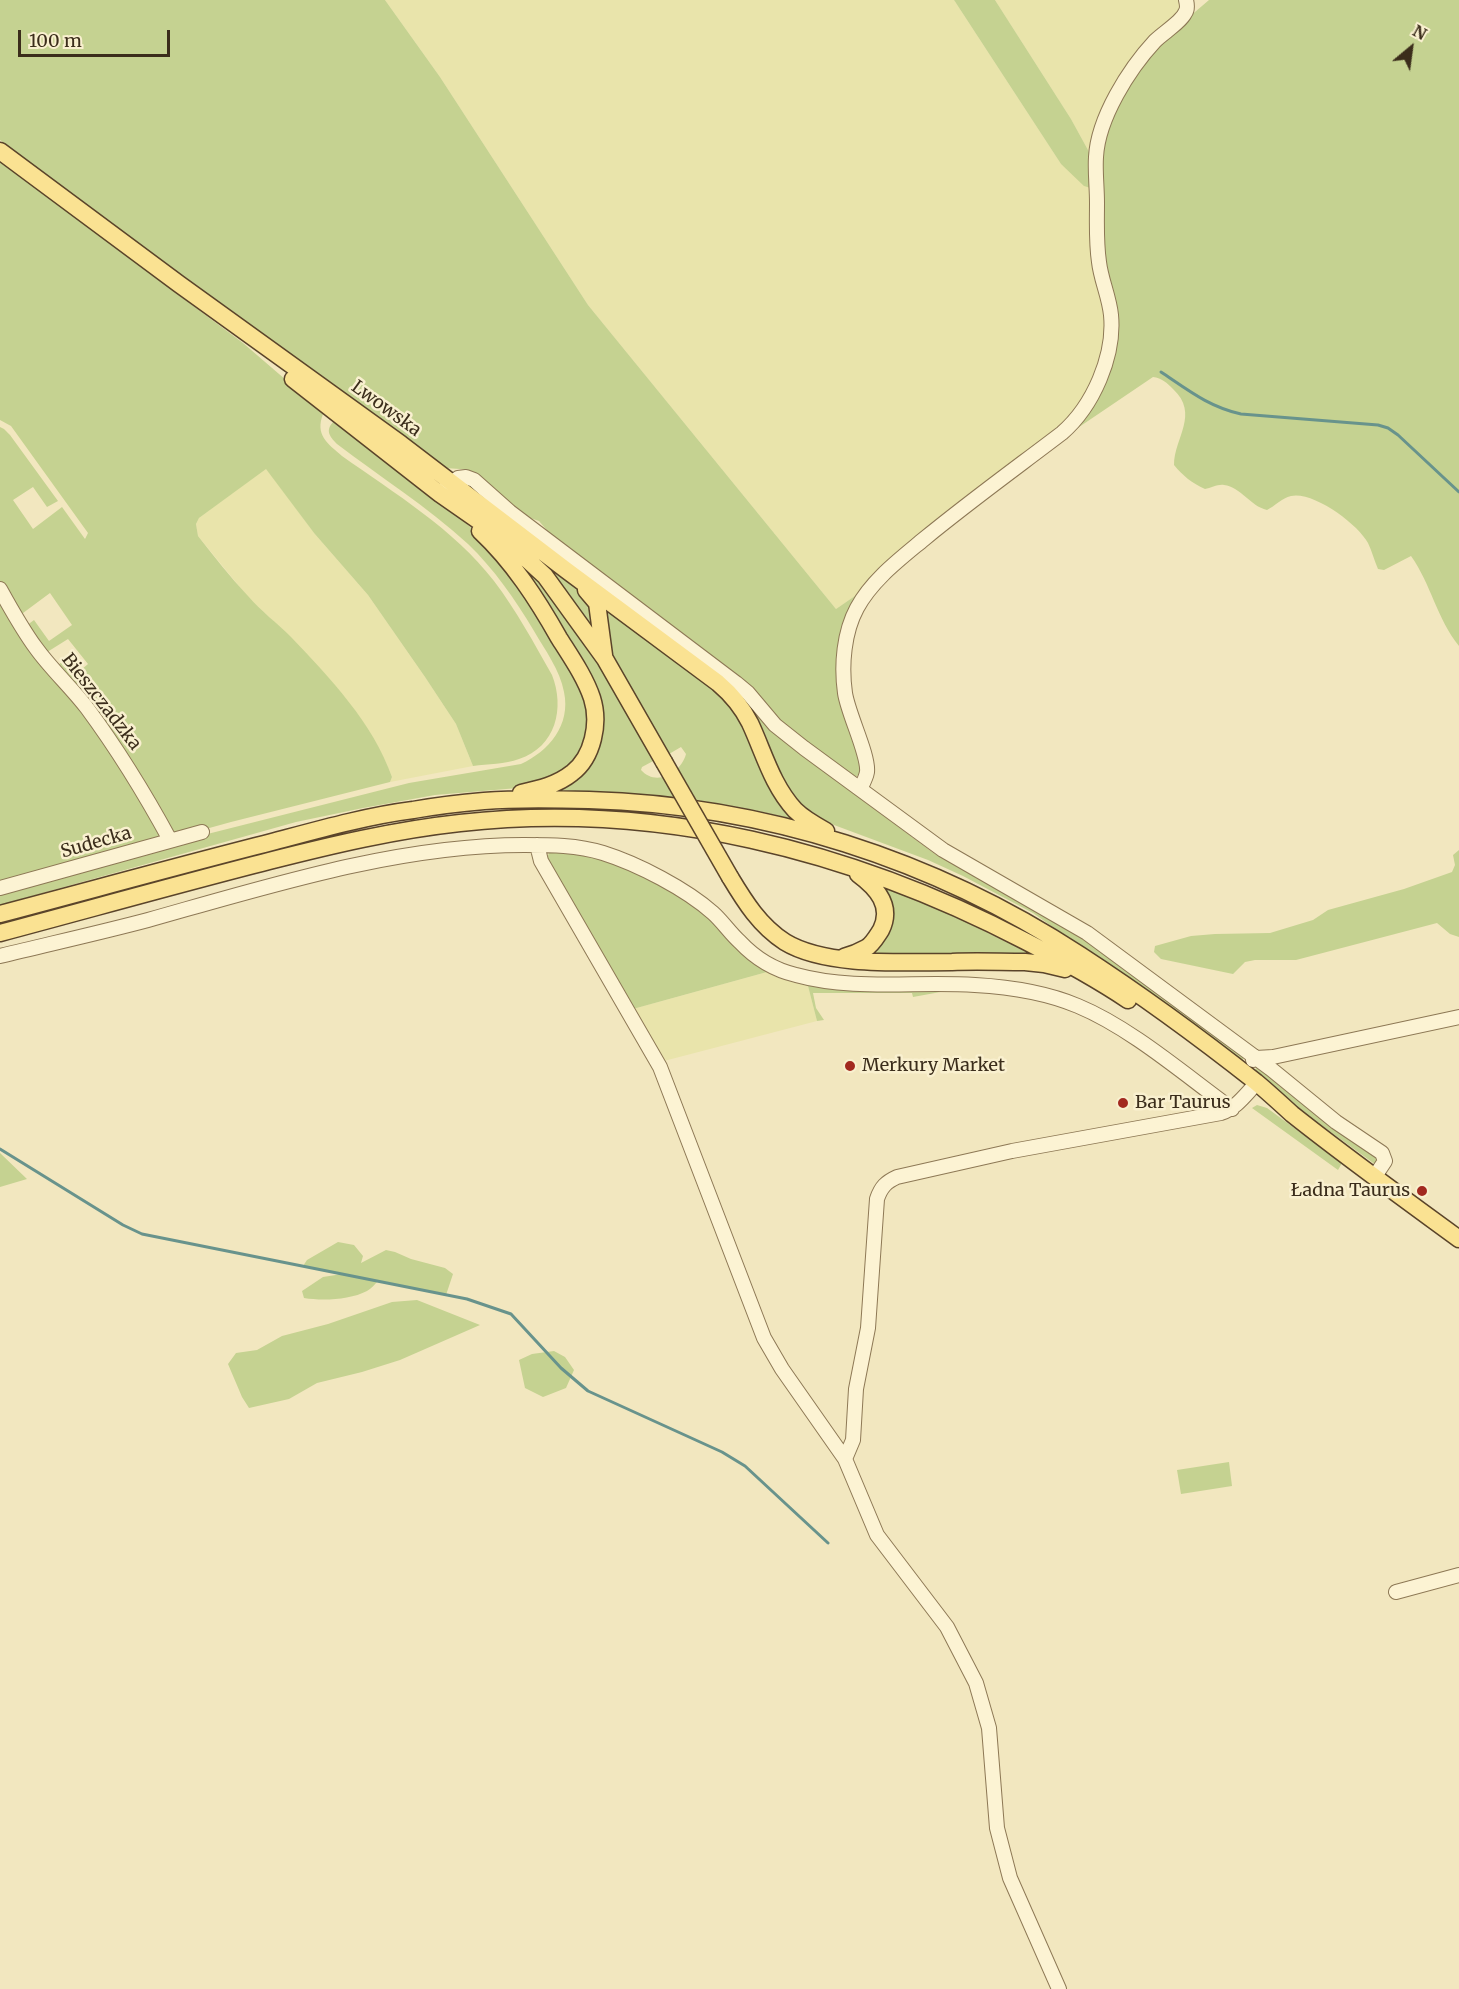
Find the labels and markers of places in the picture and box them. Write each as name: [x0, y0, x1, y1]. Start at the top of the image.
place label: Merkury Market: [862, 1055, 1005, 1077]
marker: Merkury Market: [843, 1059, 857, 1073]
place label: Bar Taurus: [1135, 1092, 1231, 1114]
marker: Bar Taurus: [1116, 1096, 1130, 1110]
place label: Ładna Taurus: [1291, 1180, 1410, 1202]
marker: Ładna Taurus: [1415, 1184, 1429, 1198]

